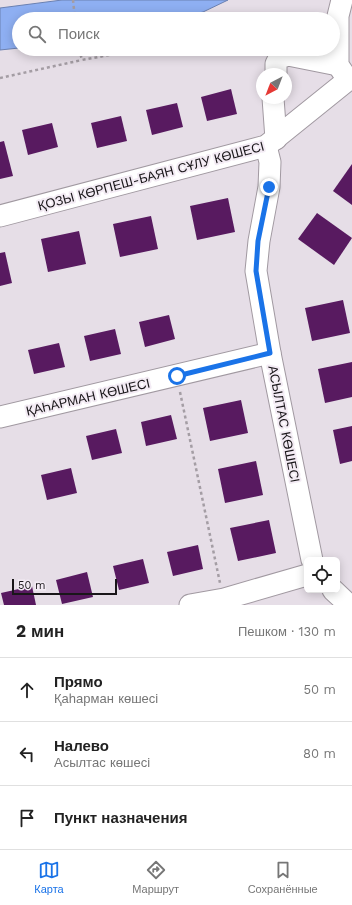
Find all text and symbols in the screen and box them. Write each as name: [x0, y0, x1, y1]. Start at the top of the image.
search box: [12, 12, 340, 56]
icon: search: [26, 23, 48, 45]
text: Поиск: [58, 25, 100, 43]
north arrow: [256, 68, 292, 104]
street label: ҚОЗЫ КӨРПЕШ-БАЯН СҰЛУ КӨШЕСІ: [36, 139, 266, 213]
route end: [260, 178, 278, 196]
street label: АСЫЛТАС КӨШЕСІ: [265, 364, 303, 484]
route start: [168, 367, 186, 385]
street label: ҚАҺАРМАН КӨШЕСІ: [25, 375, 151, 419]
map controls: [304, 557, 340, 593]
button: locate: [304, 557, 340, 593]
scale bar: [12, 577, 117, 596]
text: 50 m: [18, 579, 45, 592]
text: 2 мин: [16, 621, 64, 641]
text: Пешком · 130 m: [238, 624, 336, 639]
text: Прямо: [54, 673, 103, 691]
icon: ahead: [16, 679, 38, 701]
text: 50 m: [304, 682, 336, 697]
text: Қаһарман көшесі: [54, 691, 158, 706]
text: Налево: [54, 737, 109, 755]
icon: left: [16, 743, 38, 765]
text: 80 m: [303, 746, 336, 761]
text: Асылтас көшесі: [54, 755, 150, 770]
icon: arrive: [16, 807, 38, 829]
text: Пункт назначения: [54, 809, 187, 827]
tab: Карта: [34, 859, 64, 896]
tab: Маршрут: [132, 859, 179, 896]
tab: Сохранённые: [248, 859, 318, 896]

